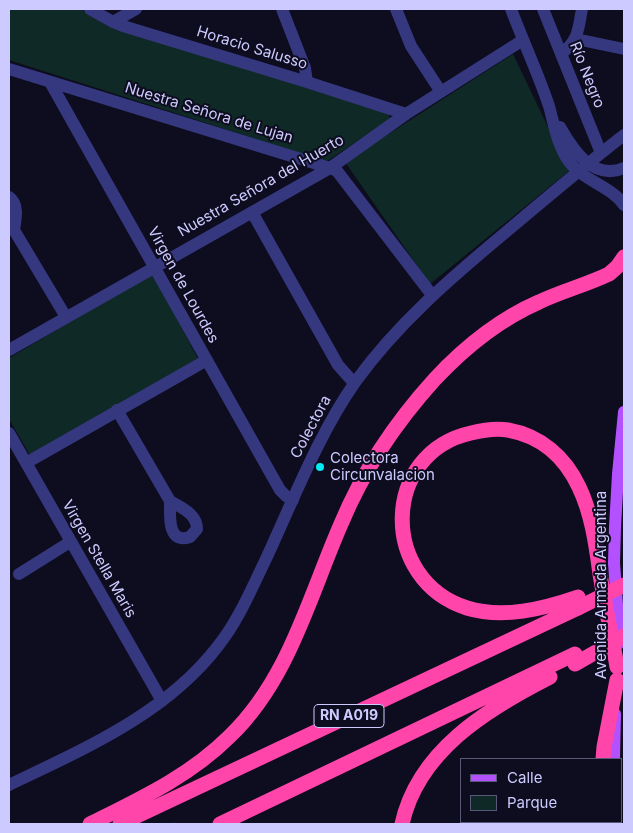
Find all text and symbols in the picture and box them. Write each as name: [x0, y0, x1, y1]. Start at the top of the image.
street label: Horacio Salusso: [194, 23, 310, 73]
street label: Río Negro: [566, 39, 608, 111]
street label: Nuestra Señora de Lujan: [123, 79, 295, 147]
street label: Nuestra Señora del Huerto: [175, 131, 347, 241]
street label: Virgen de Lourdes: [144, 224, 222, 346]
street label: Colectora: [287, 392, 335, 462]
place label: Colectora Circunvalacion: [330, 449, 435, 484]
marker: Colectora Circunvalacion: [314, 461, 326, 473]
street label: Avenida Armada Argentina: [592, 491, 610, 679]
street label: Virgen Stella Maris: [58, 497, 140, 621]
road number: RN A019: [314, 704, 384, 728]
legend: [460, 758, 623, 823]
text: Calle: [507, 768, 542, 787]
text: Parque: [507, 793, 557, 812]

